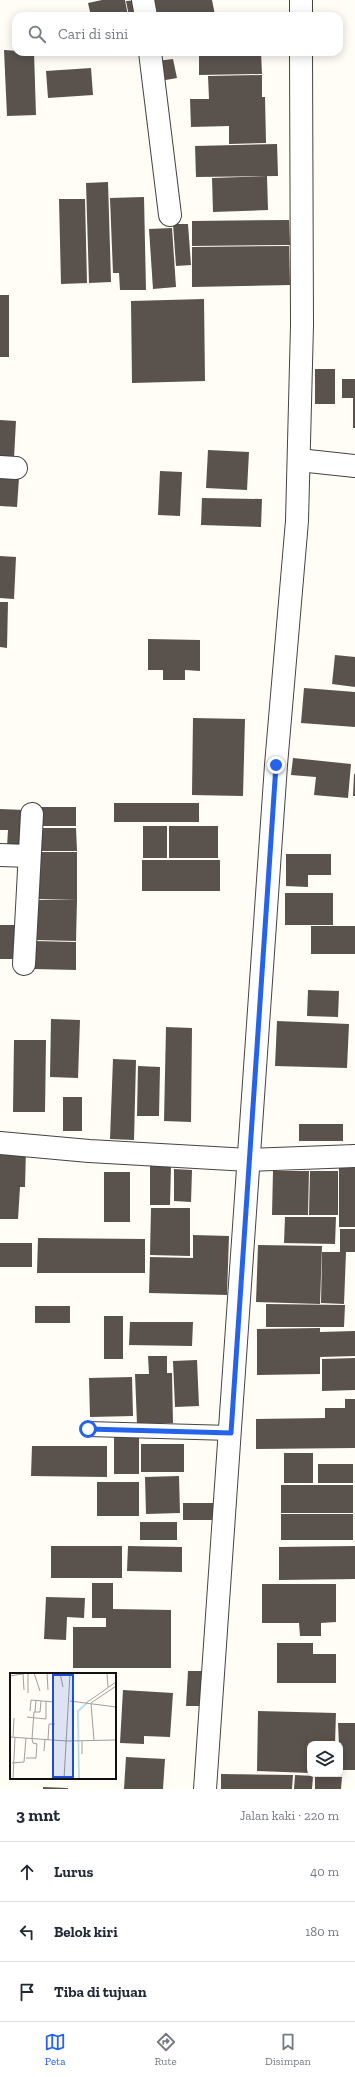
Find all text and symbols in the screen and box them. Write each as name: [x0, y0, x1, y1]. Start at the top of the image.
search box: [12, 12, 343, 56]
icon: search: [26, 23, 48, 45]
text: Cari di sini: [58, 25, 128, 43]
route end: [267, 756, 285, 774]
route start: [79, 1420, 97, 1438]
inset map: [10, 1673, 116, 1779]
map controls: [307, 1741, 343, 1777]
button: layers: [307, 1741, 343, 1777]
text: 3 mnt: [16, 1805, 60, 1825]
text: Jalan kaki · 220 m: [240, 1808, 339, 1823]
icon: ahead: [16, 1861, 38, 1883]
text: Lurus: [54, 1863, 93, 1881]
text: 40 m: [310, 1864, 339, 1879]
icon: left: [16, 1921, 38, 1943]
text: Belok kiri: [54, 1923, 118, 1941]
text: 180 m: [305, 1924, 339, 1939]
icon: arrive: [16, 1981, 38, 2003]
text: Tiba di tujuan: [54, 1983, 147, 2001]
tab: Peta: [44, 2031, 66, 2068]
tab: Rute: [154, 2031, 177, 2068]
tab: Disimpan: [265, 2031, 311, 2068]

